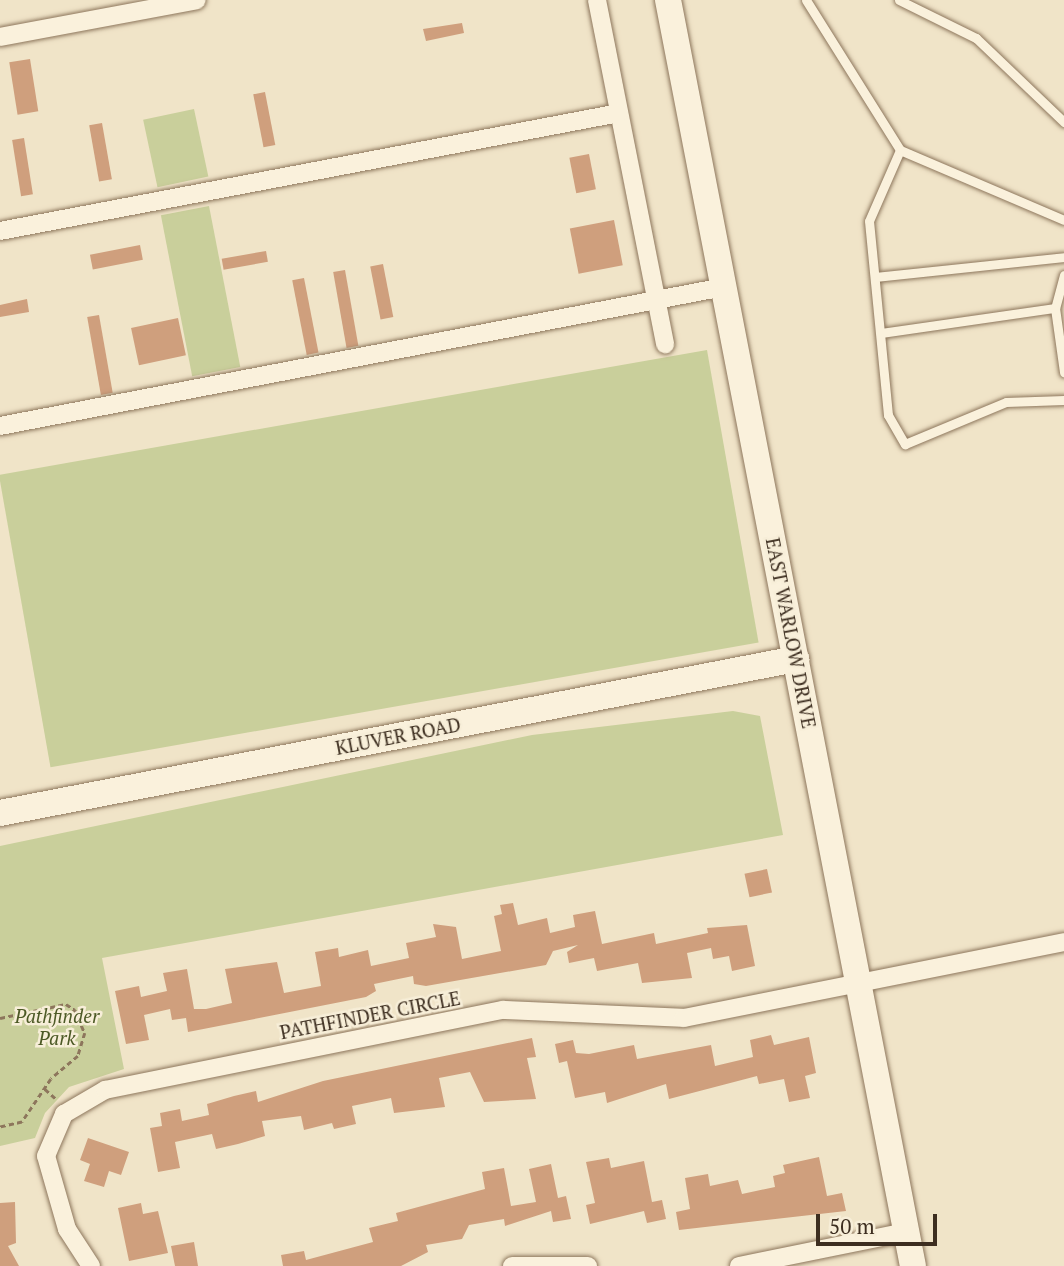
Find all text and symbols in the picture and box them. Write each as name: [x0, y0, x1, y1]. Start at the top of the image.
street label: EAST WARLOW DRIVE: [761, 536, 821, 730]
street label: KLUVER ROAD: [333, 713, 463, 759]
street label: PATHFINDER CIRCLE: [278, 986, 462, 1044]
park label: Pathfinder Park: [15, 1005, 99, 1049]
scale bar: [819, 1200, 940, 1244]
text: 50 m: [829, 1212, 875, 1240]

